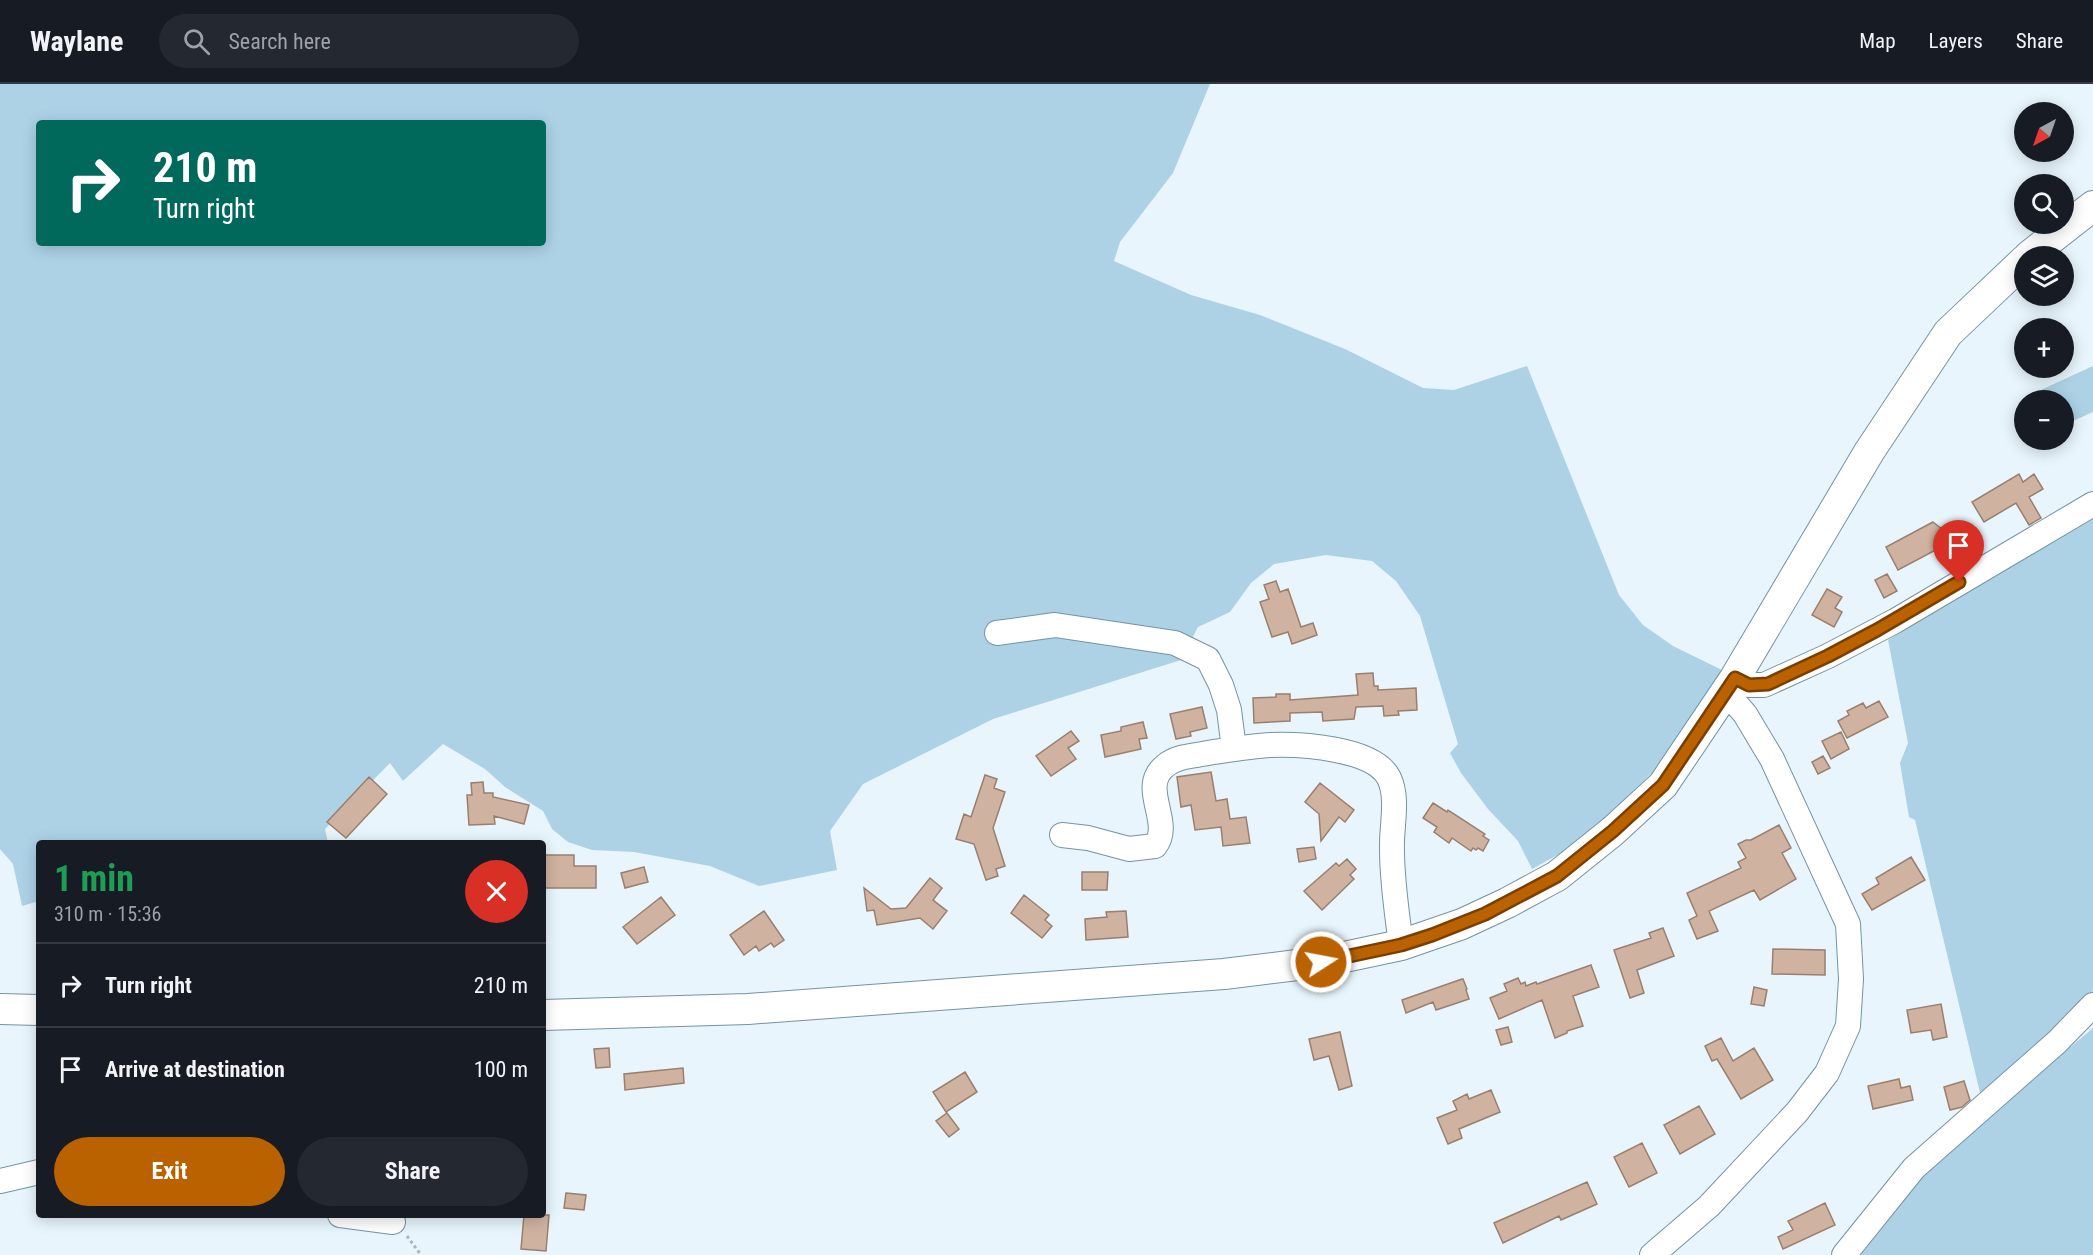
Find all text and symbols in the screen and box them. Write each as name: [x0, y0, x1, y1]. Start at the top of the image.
search box: [159, 14, 579, 68]
text: Waylane: [30, 25, 123, 58]
icon: search: [180, 25, 213, 58]
text: Search here: [228, 29, 331, 54]
text: Map: [1859, 29, 1896, 53]
text: Layers: [1929, 29, 1983, 53]
text: Share: [2016, 29, 2063, 53]
north arrow: [2014, 102, 2074, 162]
map controls: [2014, 102, 2074, 450]
text: 210 m: [153, 143, 258, 192]
icon: right: [54, 144, 132, 222]
button: search: [2014, 174, 2074, 234]
text: Turn right: [153, 193, 255, 225]
button: layers: [2014, 246, 2074, 306]
button: +: [2014, 318, 2074, 378]
button: −: [2014, 390, 2074, 450]
pin: [1933, 520, 1984, 582]
icon: arrive: [1942, 529, 1975, 562]
text: 1 min: [54, 858, 134, 900]
button: close: [465, 860, 528, 923]
text: 310 m · 15:36: [54, 902, 161, 926]
position arrow: [1289, 930, 1353, 994]
icon: right: [54, 969, 87, 1002]
text: Turn right: [105, 973, 192, 998]
text: 210 m: [474, 973, 528, 998]
icon: arrive: [54, 1053, 87, 1086]
text: Arrive at destination: [105, 1057, 285, 1082]
text: 100 m: [474, 1057, 528, 1082]
button: Exit: [54, 1137, 285, 1206]
button: Share: [297, 1137, 528, 1206]

